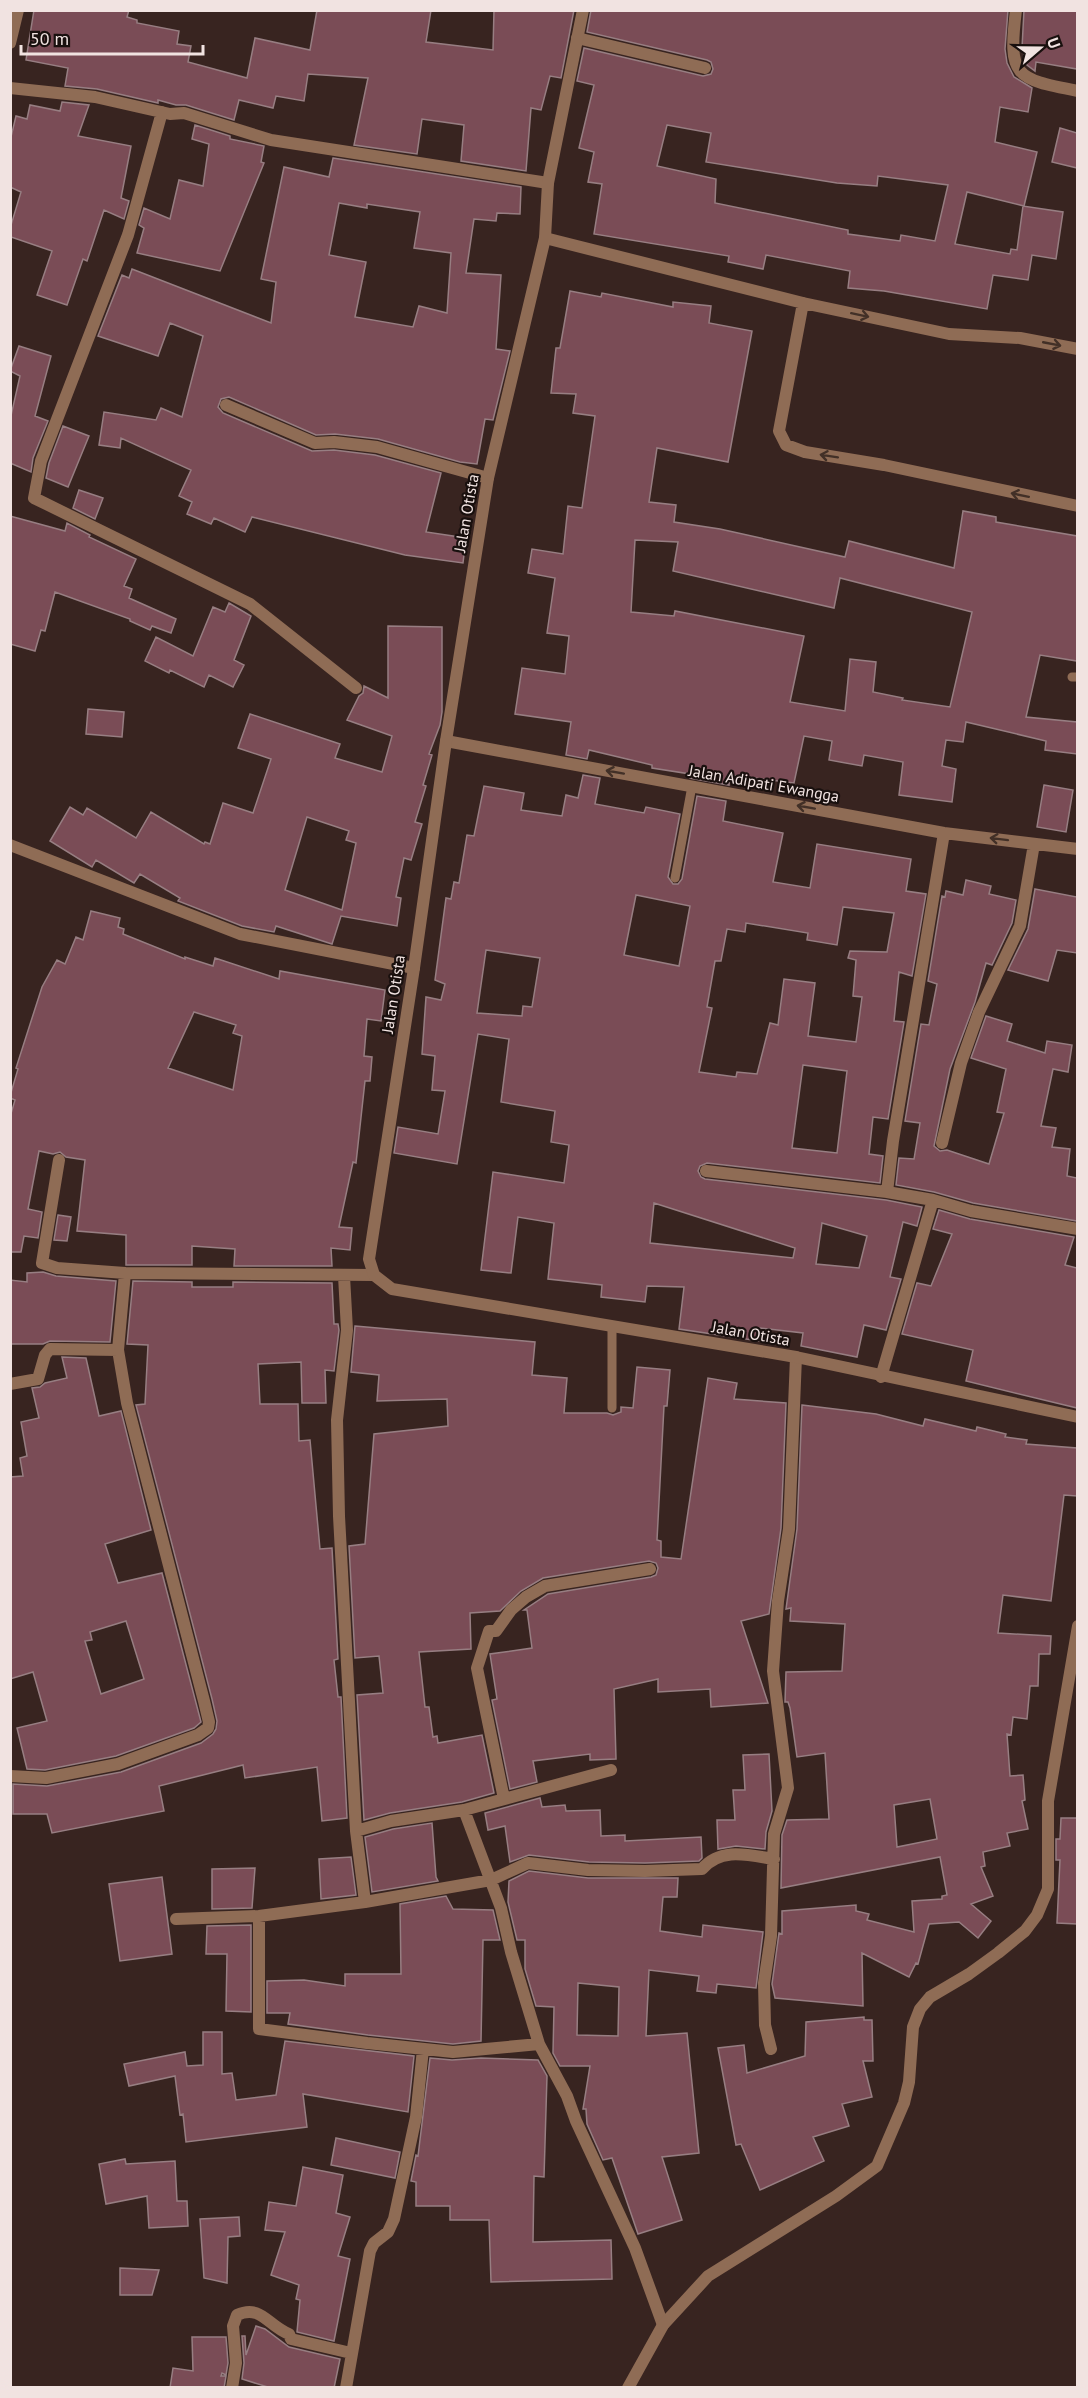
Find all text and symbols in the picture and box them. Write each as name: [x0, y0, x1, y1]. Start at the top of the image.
scale bar: [21, 18, 202, 56]
north arrow: [1010, 18, 1070, 78]
text: 50 m: [30, 27, 69, 50]
text: U: [1043, 35, 1065, 51]
one-way arrow: [850, 310, 869, 321]
one-way arrow: [1042, 339, 1061, 350]
one-way arrow: [820, 450, 840, 461]
street label: Jalan Otista: [449, 472, 483, 555]
one-way arrow: [1011, 488, 1030, 500]
street label: Jalan Adipati Ewangga: [686, 760, 841, 806]
one-way arrow: [605, 766, 625, 777]
one-way arrow: [797, 801, 817, 812]
one-way arrow: [989, 834, 1009, 845]
street label: Jalan Otista: [377, 953, 409, 1036]
street label: Jalan Otista: [709, 1316, 792, 1350]

